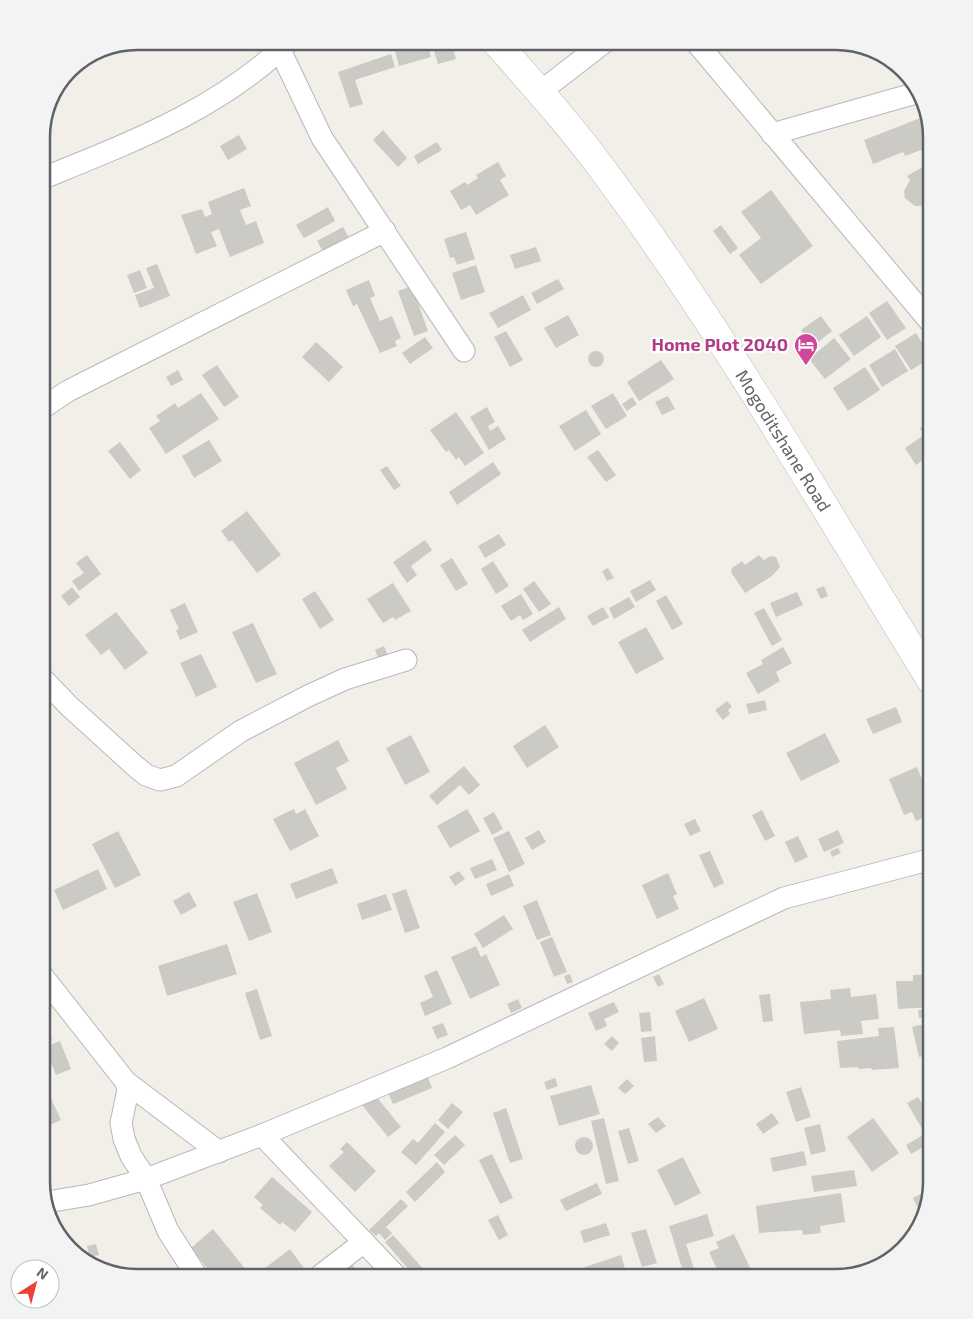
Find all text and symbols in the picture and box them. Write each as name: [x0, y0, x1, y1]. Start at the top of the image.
hotel icon: Home Plot 2040: [793, 332, 819, 366]
place label: Home Plot 2040: [652, 333, 788, 355]
street label: Mogoditshane Road: [731, 366, 836, 515]
north arrow: [10, 1259, 60, 1309]
text: N: [34, 1263, 52, 1283]

